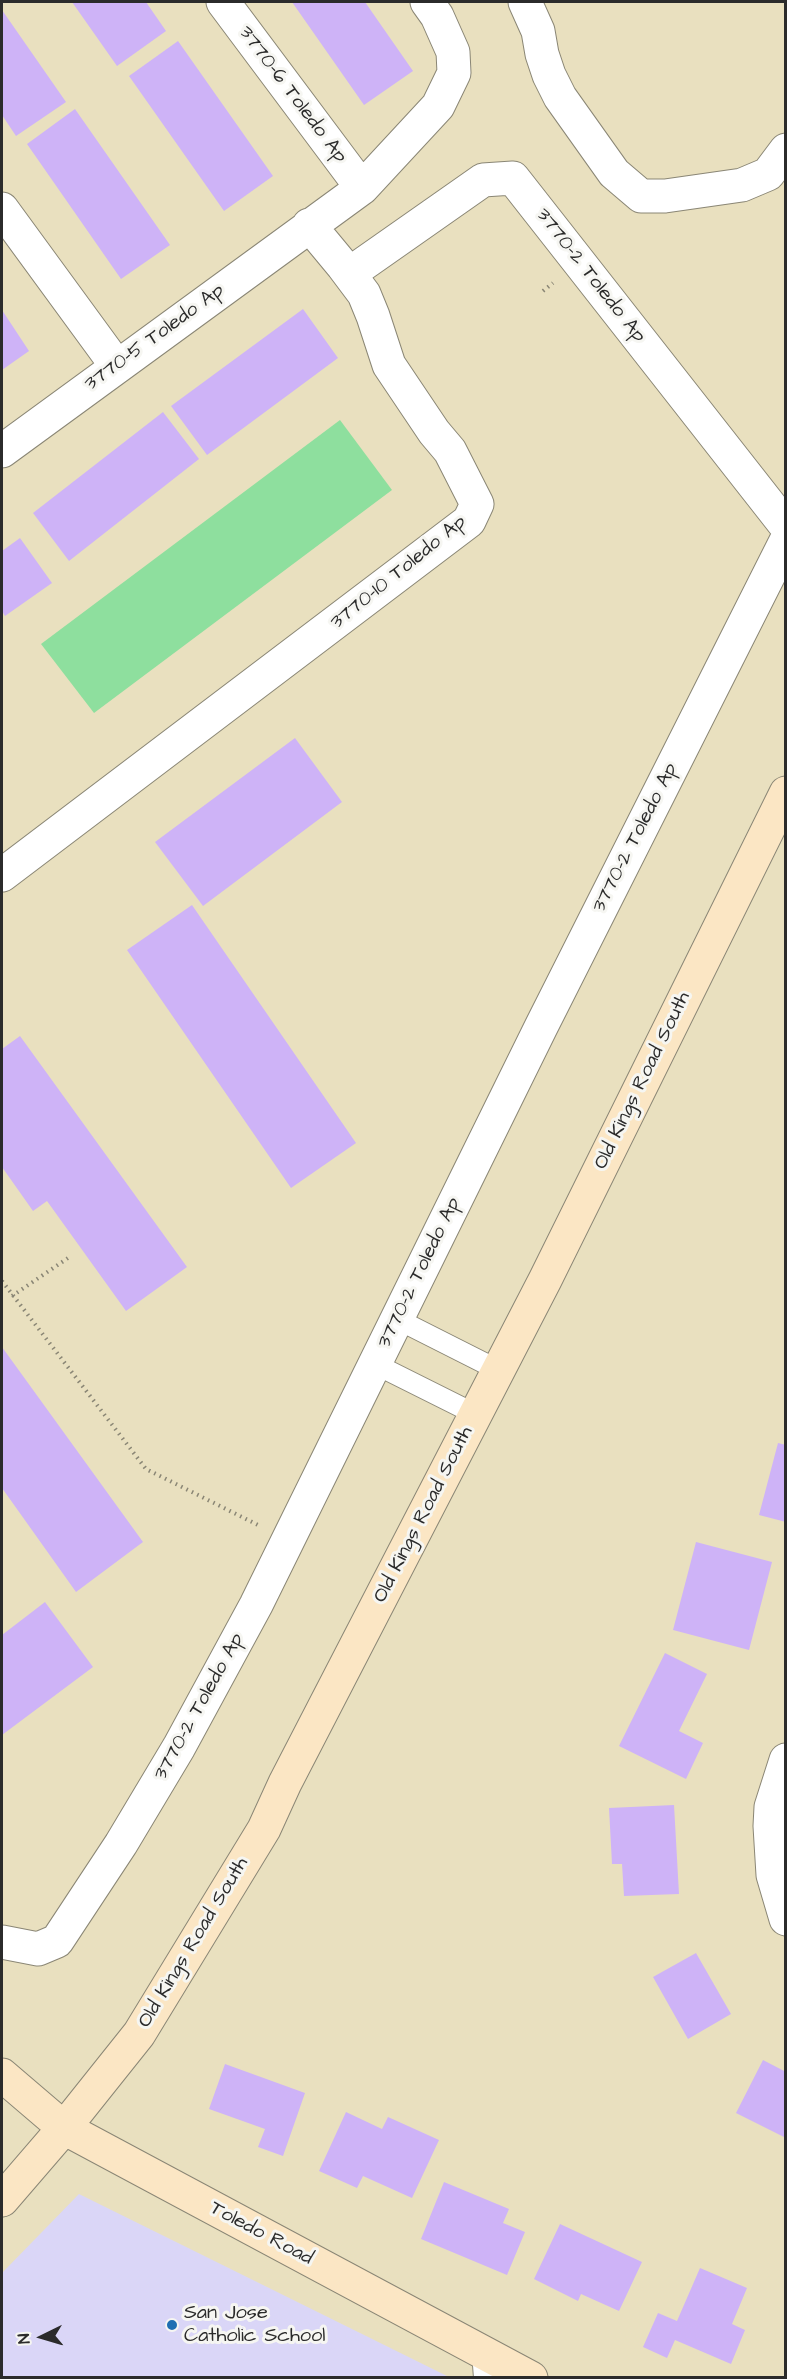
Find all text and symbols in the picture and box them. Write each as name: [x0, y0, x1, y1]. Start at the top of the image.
street label: 3770-6 Toledo Ap: [233, 22, 351, 168]
street label: 3770-2 Toledo Ap: [530, 204, 650, 348]
street label: 3770-5 Toledo Ap: [80, 279, 230, 397]
street label: 3770-10 Toledo Ap: [326, 511, 472, 635]
street label: 3770-2 Toledo Ap: [588, 759, 684, 917]
street label: Old Kings Road South: [590, 988, 696, 1174]
street label: 3770-2 Toledo Ap: [373, 1194, 467, 1352]
street label: Old Kings Road South: [369, 1423, 479, 1607]
street label: 3770-2 Toledo Ap: [150, 1629, 250, 1785]
street label: Old Kings Road South: [134, 1853, 254, 2033]
street label: Toledo Road: [205, 2197, 317, 2271]
place label: San Jose Catholic School: [184, 2302, 325, 2349]
north arrow: [12, 2307, 72, 2367]
marker: San Jose Catholic School: [165, 2318, 179, 2332]
text: N: [13, 2333, 35, 2345]

